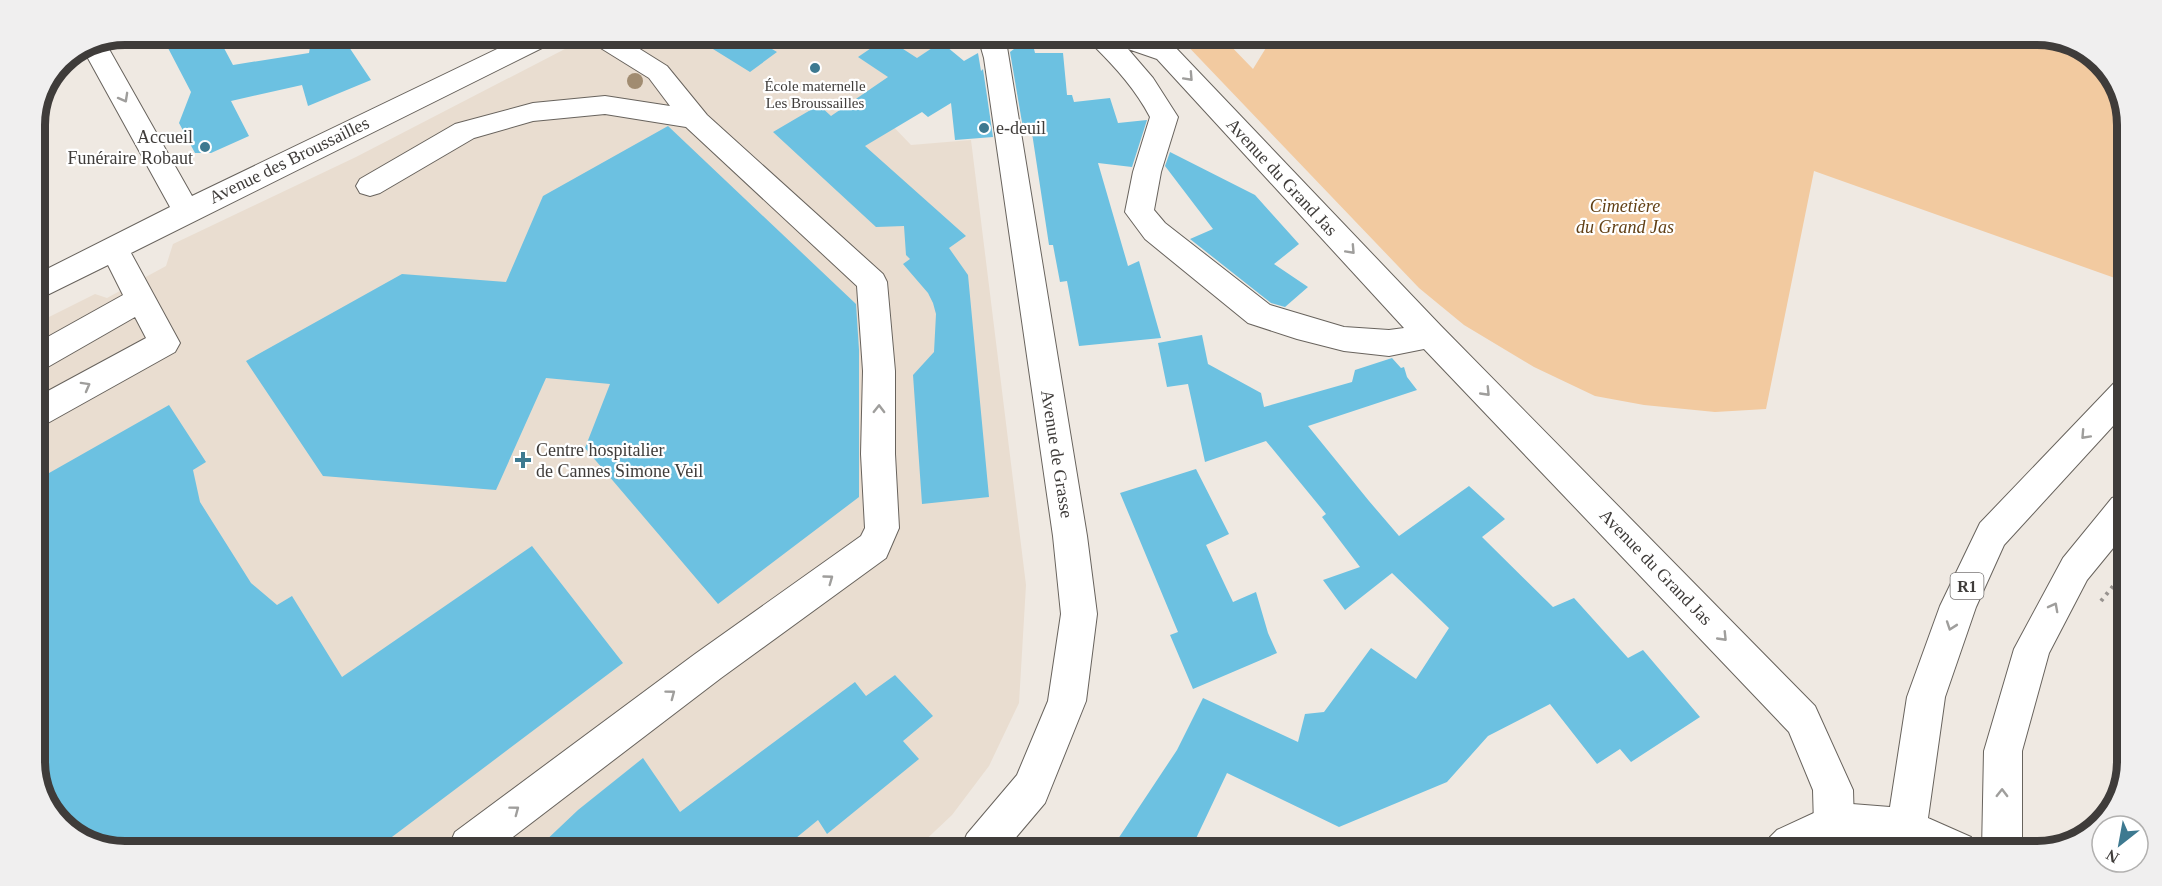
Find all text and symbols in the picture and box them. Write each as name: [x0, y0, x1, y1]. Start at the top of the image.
marker: École maternelle Les Broussailles: [808, 61, 822, 75]
one-way arrow: [1182, 71, 1193, 81]
place label: École maternelle Les Broussailles: [764, 78, 866, 111]
one-way arrow: [117, 92, 128, 102]
street label: Avenue des Broussailles: [206, 113, 372, 207]
street label: Avenue du Grand Jas: [1222, 114, 1342, 240]
place label: e-deuil: [996, 118, 1046, 138]
marker: e-deuil: [977, 121, 991, 135]
place label: Accueil Funéraire Robaut: [68, 127, 193, 168]
marker: Accueil Funéraire Robaut: [198, 140, 212, 154]
park label: Cimetière du Grand Jas: [1576, 196, 1674, 237]
one-way arrow: [1344, 244, 1355, 254]
one-way arrow: [80, 382, 90, 393]
one-way arrow: [1478, 384, 1489, 395]
street label: Avenue de Grasse: [1037, 388, 1077, 520]
one-way arrow: [873, 404, 885, 413]
one-way arrow: [2081, 428, 2092, 439]
place label: Centre hospitalier de Cannes Simone Veil: [536, 440, 703, 481]
marker: Centre hospitalier de Cannes Simone Veil: [514, 451, 532, 469]
street label: Avenue du Grand Jas: [1596, 505, 1716, 629]
road number: R1: [1950, 573, 1984, 599]
one-way arrow: [823, 575, 834, 586]
one-way arrow: [2047, 603, 2058, 614]
one-way arrow: [1945, 620, 1958, 631]
one-way arrow: [1716, 630, 1727, 641]
one-way arrow: [665, 690, 676, 701]
one-way arrow: [1996, 788, 2008, 797]
one-way arrow: [509, 806, 520, 817]
north arrow: [2090, 814, 2150, 874]
text: N: [2103, 846, 2122, 867]

